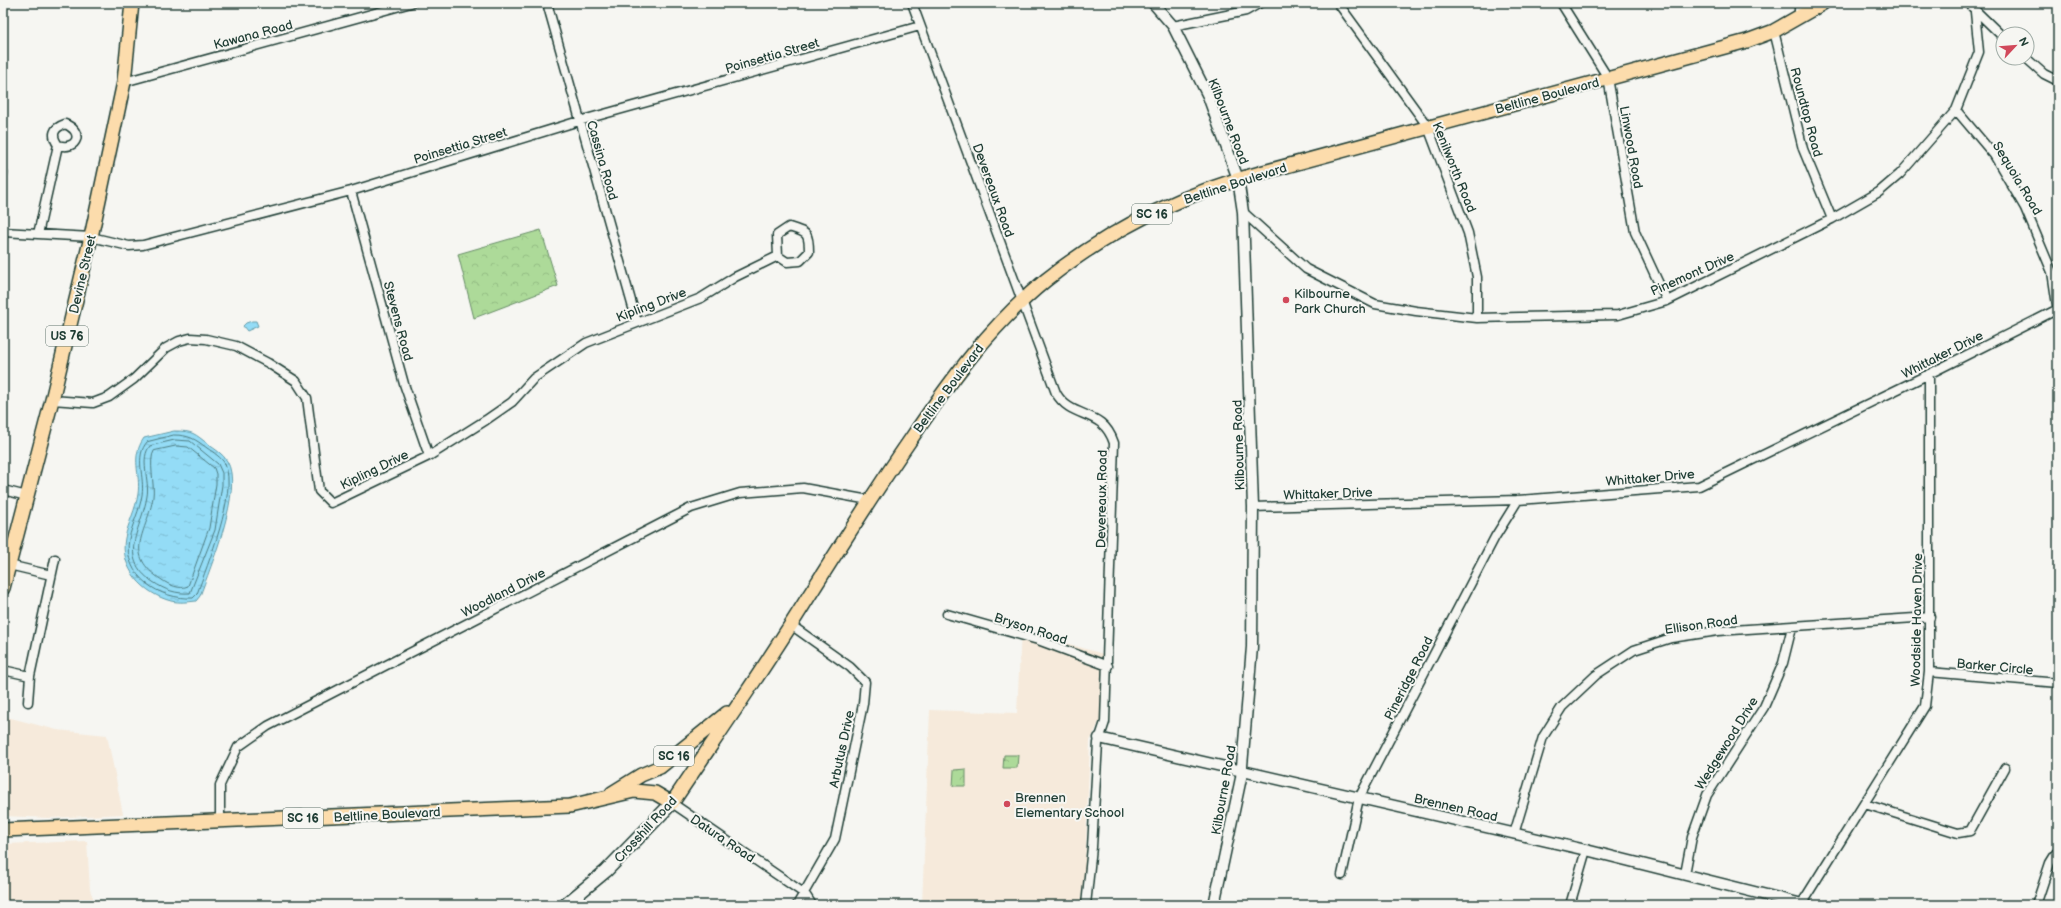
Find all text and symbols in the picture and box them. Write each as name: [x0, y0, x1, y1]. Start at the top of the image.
street label: Kawana Road: [212, 17, 295, 53]
north arrow: [1995, 26, 2035, 66]
street label: Poinsettia Street: [724, 35, 821, 77]
text: N: [2016, 35, 2031, 48]
street label: Roundtop Road: [1786, 66, 1826, 159]
street label: Beltline Boulevard: [1493, 74, 1601, 118]
street label: Kilbourne Road: [1204, 76, 1252, 167]
street label: Linwood Road: [1616, 105, 1646, 190]
street label: Cassina Road: [583, 119, 621, 202]
street label: Kenilworth Road: [1429, 120, 1480, 215]
street label: Poinsettia Street: [412, 124, 509, 168]
street label: Sequoia Road: [1989, 139, 2045, 218]
street label: Devereaux Road: [969, 141, 1017, 239]
street label: Beltline Boulevard: [1182, 160, 1289, 208]
road number: SC 16: [1132, 204, 1172, 224]
street label: Devine Street: [66, 233, 100, 315]
street label: Pinemont Drive: [1648, 248, 1737, 299]
street label: Stevens Road: [380, 280, 416, 363]
street label: Kipling Drive: [614, 284, 689, 326]
place label: Kilbourne Park Church: [1294, 286, 1366, 317]
marker: Kilbourne Park Church: [1281, 295, 1291, 305]
road number: US 76: [46, 326, 88, 346]
street label: Whittaker Drive: [1899, 327, 1986, 382]
street label: Beltline Boulevard: [910, 341, 987, 436]
street label: Kilbourne Road: [1229, 399, 1249, 491]
street label: Kipling Drive: [338, 446, 411, 493]
street label: Devereaux Road: [1093, 450, 1111, 548]
street label: Whittaker Drive: [1605, 466, 1695, 490]
street label: Whittaker Drive: [1283, 484, 1373, 504]
street label: Woodside Haven Drive: [1908, 553, 1926, 687]
street label: Woodland Drive: [459, 565, 548, 621]
street label: Bryson Road: [992, 610, 1069, 648]
street label: Ellison Road: [1664, 612, 1739, 638]
street label: Pineridge Road: [1381, 634, 1437, 723]
street label: Barker Circle: [1956, 656, 2034, 678]
street label: Wedgewood Drive: [1692, 694, 1762, 793]
street label: Arbutus Drive: [826, 709, 858, 789]
street label: Kilbourne Road: [1208, 744, 1240, 836]
road number: SC 16: [654, 746, 694, 766]
place label: Brennen Elementary School: [1015, 790, 1124, 821]
street label: Brennen Road: [1412, 791, 1499, 825]
street label: Crosshill Road: [611, 793, 681, 866]
marker: Brennen Elementary School: [1002, 799, 1012, 809]
street label: Beltline Boulevard: [333, 804, 441, 826]
road number: SC 16: [283, 808, 323, 828]
street label: Datura Road: [687, 811, 758, 866]

